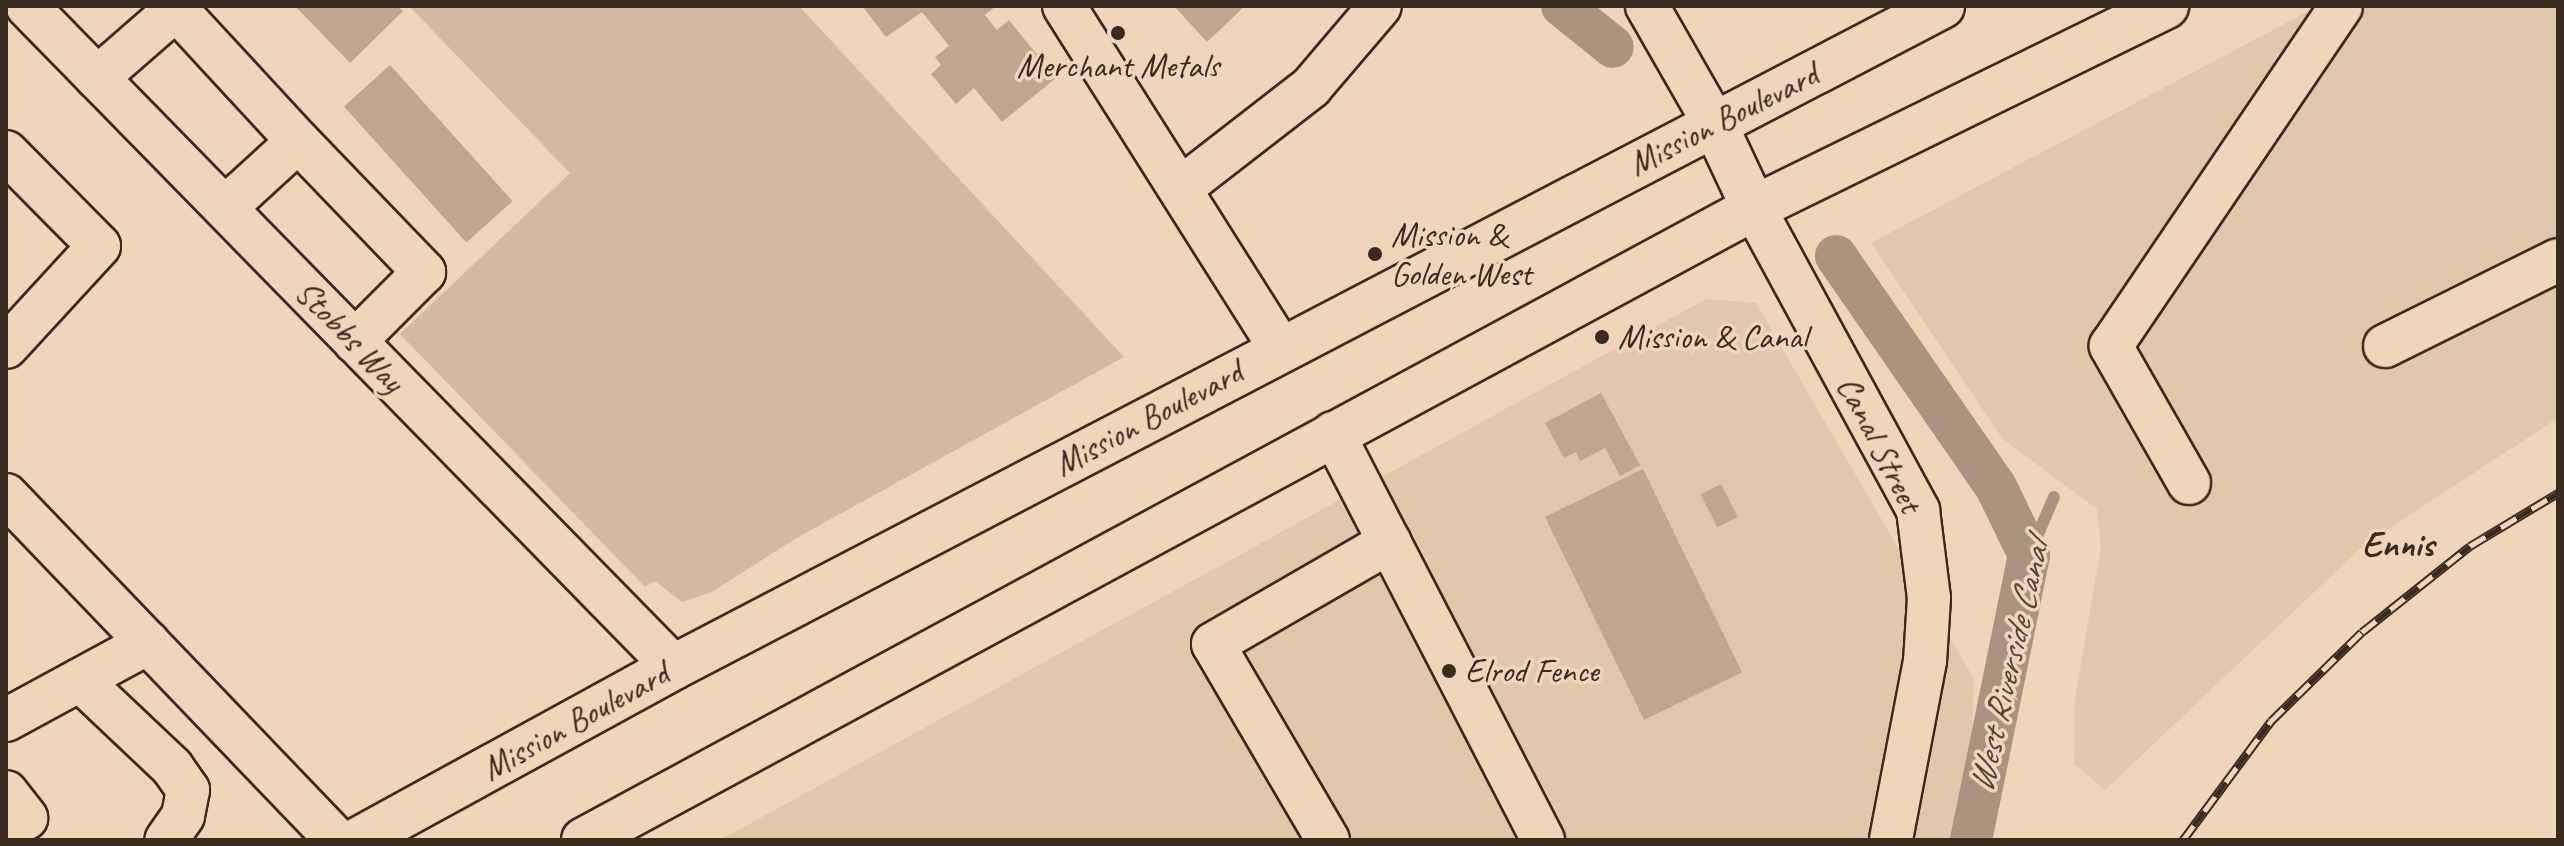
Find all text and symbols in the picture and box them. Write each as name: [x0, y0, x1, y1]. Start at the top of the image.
marker: Merchant Metals: [1109, 24, 1127, 42]
place label: Merchant Metals: [1017, 46, 1219, 86]
street label: Mission Boulevard: [1622, 54, 1824, 184]
place label: Mission & Golden West: [1391, 214, 1532, 294]
marker: Mission & Golden West: [1366, 245, 1384, 263]
street label: Stobbs Way: [287, 271, 413, 401]
place label: Mission & Canal: [1618, 317, 1807, 357]
marker: Mission & Canal: [1593, 328, 1611, 346]
street label: Mission Boulevard: [1047, 351, 1249, 485]
street label: Canal Street: [1828, 369, 1932, 519]
district label: Ennis: [2362, 523, 2434, 567]
water label: West Riverside Canal: [1959, 537, 2059, 797]
place label: Elrod Fence: [1465, 651, 1599, 691]
street label: Mission Boulevard: [475, 653, 675, 789]
marker: Elrod Fence: [1440, 662, 1458, 680]

